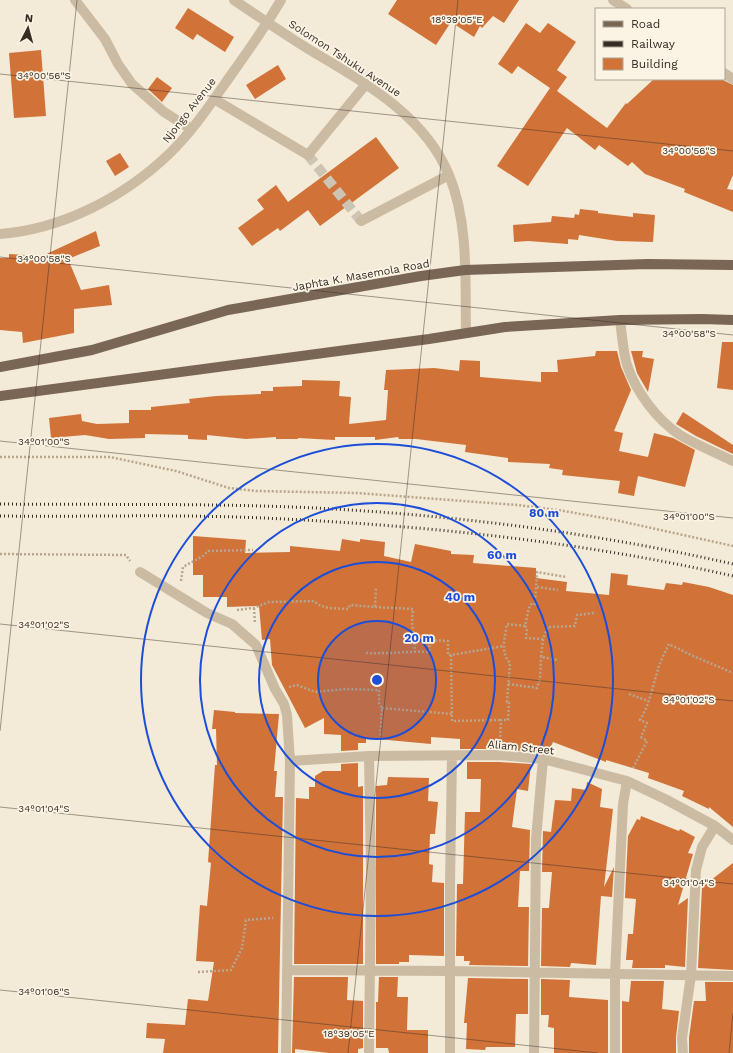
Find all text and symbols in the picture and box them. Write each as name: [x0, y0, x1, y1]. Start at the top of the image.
north arrow: [8, 8, 48, 48]
legend: [595, 8, 725, 80]
text: N: [24, 12, 34, 25]
text: 18°39'05"E: [431, 14, 483, 25]
street label: Solomon Tshuku Avenue: [286, 17, 403, 100]
text: Road: [631, 17, 660, 31]
text: Railway: [631, 37, 676, 51]
text: Building: [631, 57, 678, 71]
text: 34°00'56"S: [17, 70, 71, 81]
street label: Njongo Avenue: [160, 75, 219, 145]
text: 34°00'56"S: [662, 145, 716, 156]
text: 34°00'58"S: [17, 253, 71, 264]
street label: Japhta K. Masemola Road: [292, 257, 431, 294]
text: 34°00'58"S: [662, 328, 716, 339]
text: 34°01'00"S: [18, 436, 70, 447]
text: 80 m: [529, 506, 559, 520]
text: 34°01'00"S: [663, 511, 715, 522]
text: 60 m: [487, 548, 517, 562]
text: 40 m: [445, 590, 475, 604]
text: 34°01'02"S: [18, 619, 70, 630]
text: 20 m: [404, 631, 434, 645]
centre of rings: [370, 673, 384, 687]
text: 34°01'02"S: [663, 694, 715, 705]
street label: Aliam Street: [487, 738, 555, 758]
text: 34°01'04"S: [18, 803, 70, 814]
text: 34°01'04"S: [663, 877, 715, 888]
text: 34°01'06"S: [18, 986, 70, 997]
text: 18°39'05"E: [323, 1028, 375, 1039]

